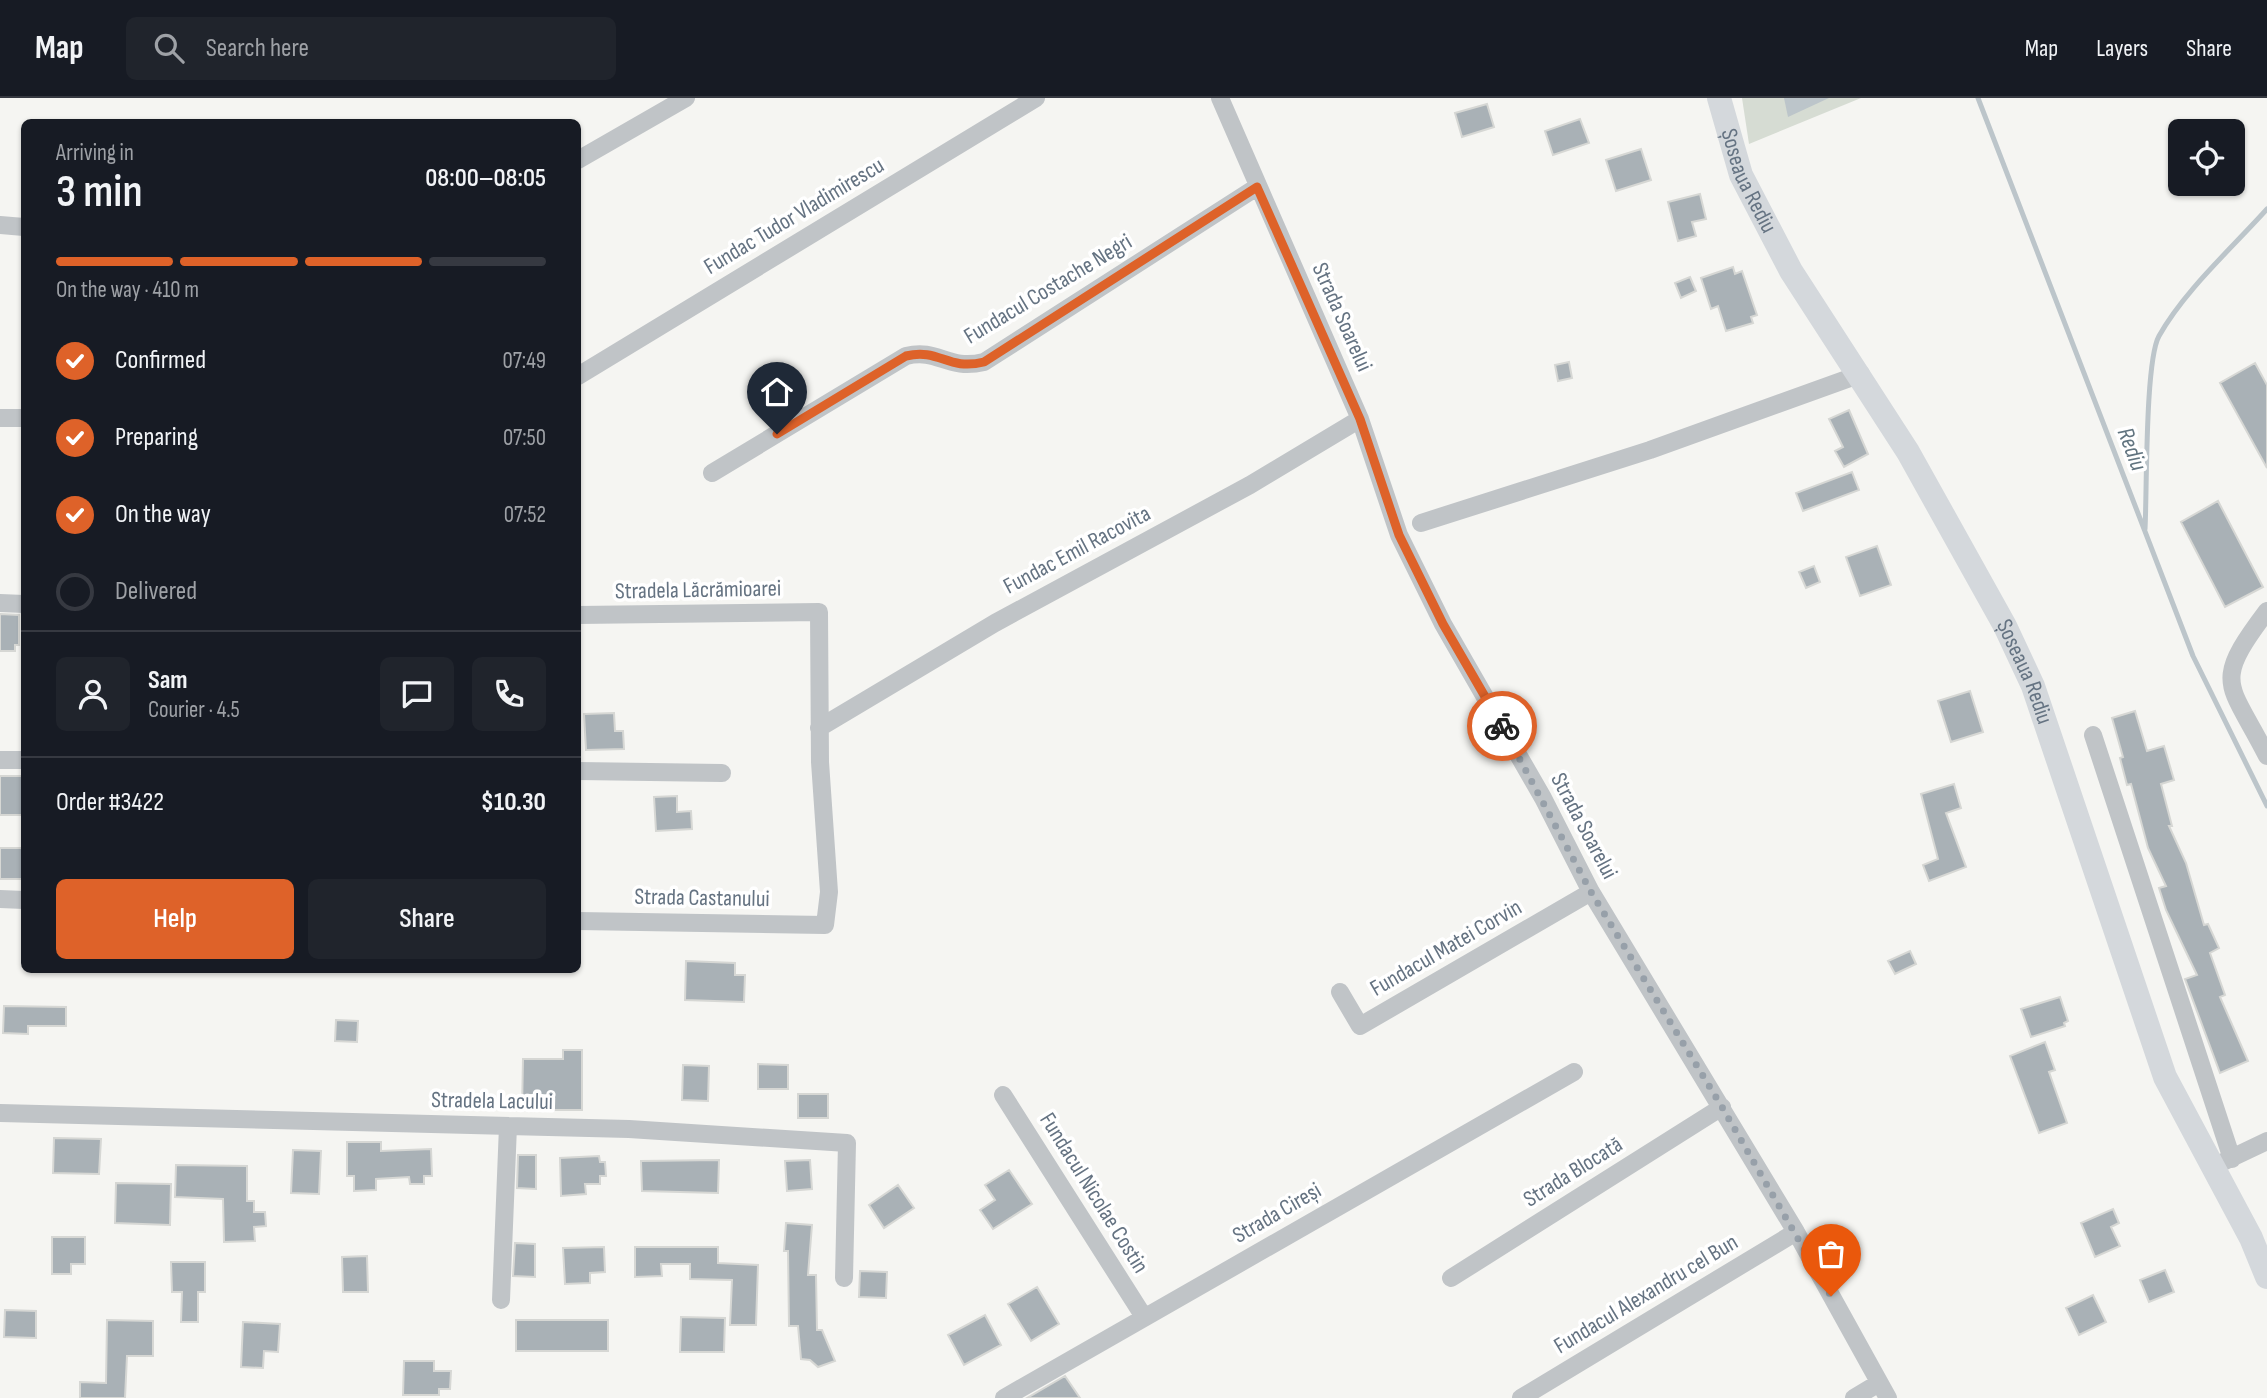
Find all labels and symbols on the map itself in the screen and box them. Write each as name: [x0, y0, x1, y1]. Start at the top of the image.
street label: Șoseaua Rediu: [1714, 125, 1783, 238]
street label: Fundac Tudor Vladimirescu: [699, 151, 889, 281]
street label: Fundacul Costache Negri: [959, 228, 1137, 350]
street label: Strada Soarelui: [1306, 258, 1378, 376]
pin: [747, 362, 807, 434]
water label: Rediu: [2111, 423, 2153, 475]
street label: Fundac Emil Racovita: [999, 499, 1155, 601]
street label: Stradela Lăcrămioarei: [615, 575, 781, 605]
street label: Șoseaua Rediu: [1990, 614, 2059, 728]
courier: [1467, 691, 1537, 761]
street label: Strada Soarelui: [1544, 768, 1624, 884]
street label: Strada Castanului: [634, 883, 770, 913]
street label: Fundacul Matei Corvin: [1365, 893, 1527, 1003]
street label: Stradela Lacului: [431, 1086, 553, 1116]
street label: Fundacul Nicolae Costin: [1033, 1108, 1155, 1278]
street label: Strada Blocată: [1518, 1131, 1628, 1213]
street label: Strada Cireși: [1228, 1177, 1326, 1249]
pin: [1801, 1224, 1861, 1296]
street label: Fundacul Alexandru cel Bun: [1549, 1228, 1743, 1360]

